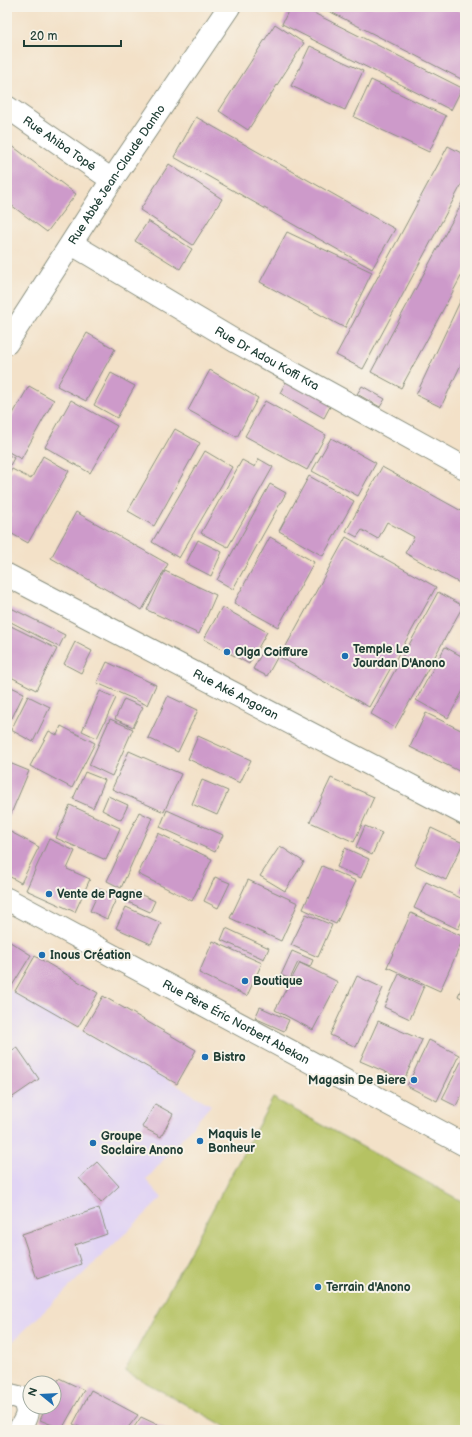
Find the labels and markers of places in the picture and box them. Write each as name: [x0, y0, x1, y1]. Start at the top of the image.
place label: Temple Le Jourdan D'Anono: [353, 642, 446, 671]
place label: Olga Coiffure: [235, 645, 308, 660]
marker: Olga Coiffure: [222, 647, 232, 657]
marker: Temple Le Jourdan D'Anono: [340, 651, 350, 661]
place label: Vente de Pagne: [57, 887, 143, 902]
marker: Vente de Pagne: [44, 889, 54, 899]
place label: Inous Création: [50, 948, 131, 963]
marker: Inous Création: [37, 950, 47, 960]
place label: Boutique: [253, 974, 303, 989]
marker: Boutique: [240, 976, 250, 986]
place label: Bistro: [213, 1050, 246, 1065]
marker: Bistro: [200, 1052, 210, 1062]
place label: Magasin De Biere: [308, 1073, 406, 1088]
marker: Magasin De Biere: [409, 1075, 419, 1085]
place label: Maquis le Bonheur: [208, 1127, 261, 1156]
place label: Groupe Soclaire Anono: [101, 1129, 184, 1158]
marker: Maquis le Bonheur: [195, 1136, 205, 1146]
marker: Groupe Soclaire Anono: [88, 1138, 98, 1148]
place label: Terrain d'Anono: [326, 1280, 411, 1295]
marker: Terrain d'Anono: [313, 1282, 323, 1292]

